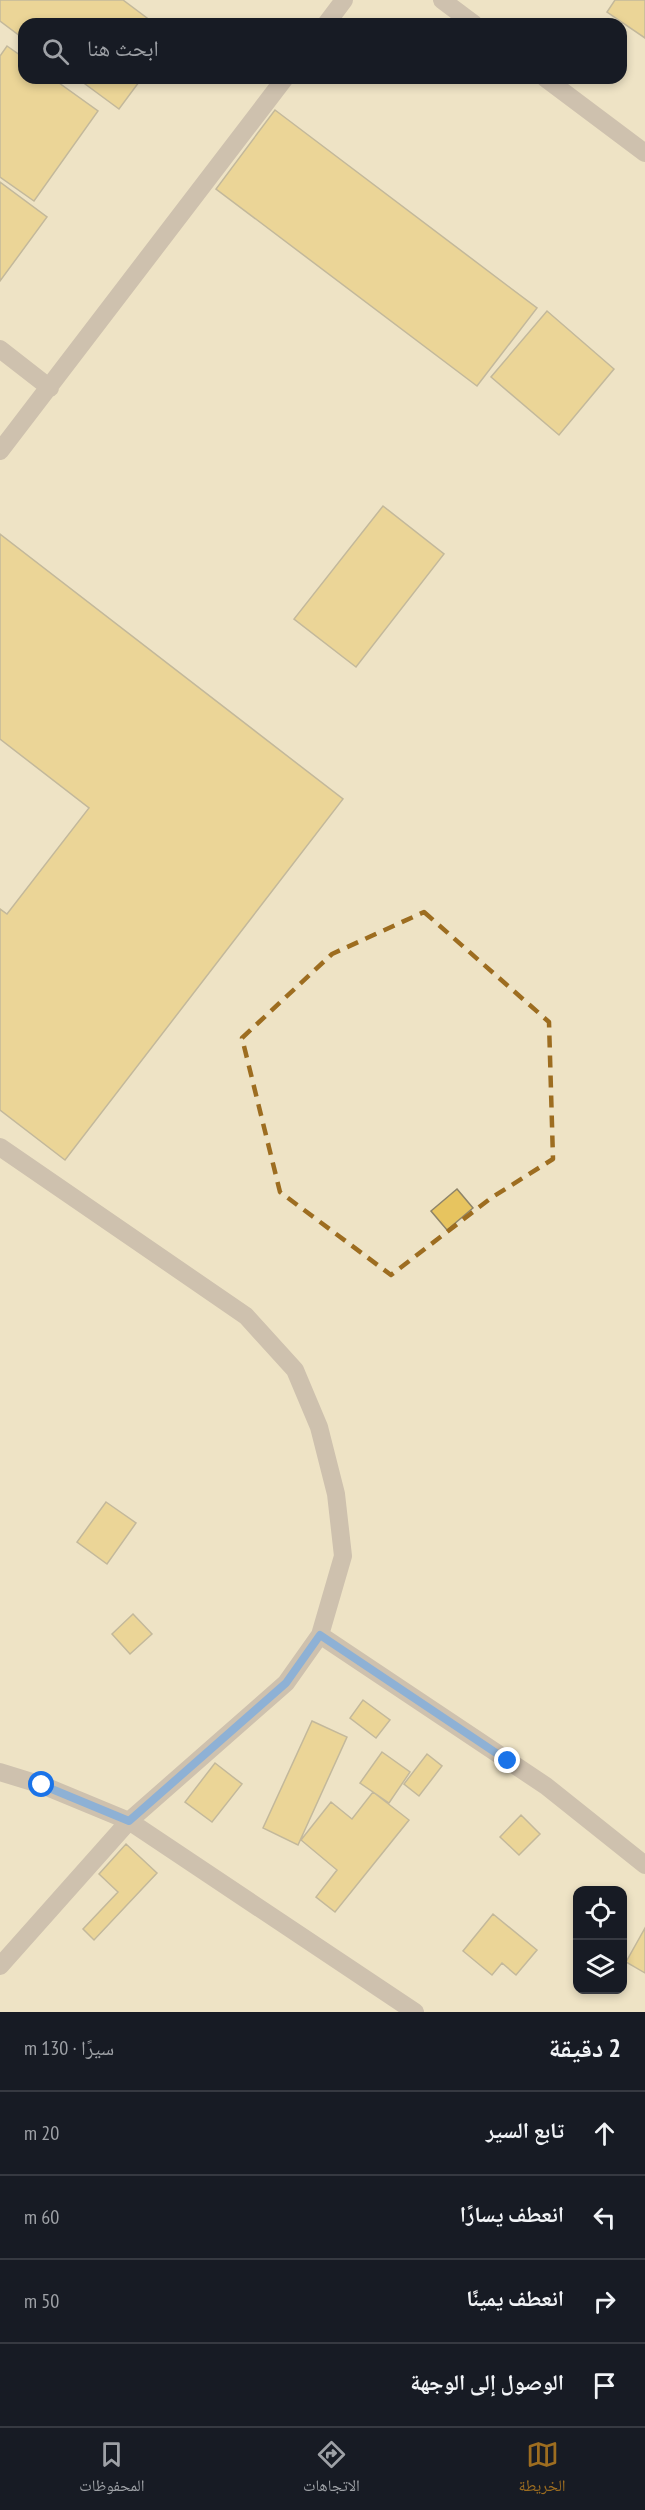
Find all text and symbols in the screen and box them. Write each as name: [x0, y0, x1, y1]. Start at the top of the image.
search box: [18, 18, 627, 84]
text: ابحث هنا: [87, 34, 159, 62]
icon: search: [39, 35, 72, 68]
route end: [494, 1747, 520, 1773]
route start: [28, 1771, 54, 1797]
map controls: [573, 1886, 627, 1994]
button: locate: [573, 1886, 627, 1940]
button: layers: [573, 1940, 627, 1994]
text: 2 دقيقة: [549, 2031, 621, 2064]
text: سيرًا · 130 m: [24, 2035, 114, 2061]
text: تابع السير: [486, 2116, 564, 2144]
icon: ahead: [588, 2117, 621, 2150]
text: 20 m: [24, 2120, 59, 2146]
text: انعطف يسارًا: [460, 2200, 564, 2228]
icon: left: [588, 2201, 621, 2234]
text: 60 m: [24, 2204, 59, 2230]
text: انعطف يمينًا: [466, 2284, 564, 2312]
icon: right: [588, 2285, 621, 2318]
text: 50 m: [24, 2288, 59, 2314]
text: الوصول إلى الوجهة: [410, 2368, 564, 2396]
icon: arrive: [588, 2369, 621, 2402]
tab: المحفوظات: [79, 2438, 144, 2501]
tab: الاتجاهات: [303, 2438, 360, 2501]
tab: الخريطة: [519, 2438, 566, 2501]

